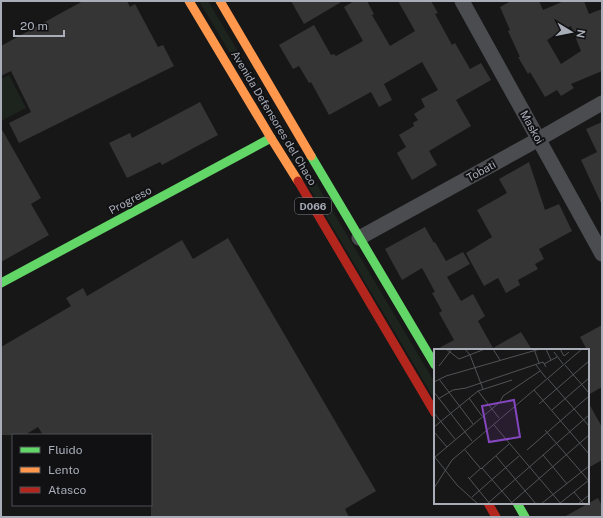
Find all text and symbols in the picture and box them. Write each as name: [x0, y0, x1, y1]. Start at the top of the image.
scale bar: [14, 12, 64, 38]
north arrow: [551, 12, 591, 52]
text: 20 m: [20, 19, 48, 33]
text: N: [574, 28, 588, 39]
street label: Avenida Defensores del Chaco: [229, 49, 319, 187]
street label: Maskoi: [518, 108, 546, 146]
street label: Tobati: [464, 158, 498, 184]
street label: Progreso: [107, 184, 153, 216]
road number: D066: [295, 198, 331, 214]
inset map: [434, 349, 589, 504]
legend: [12, 434, 152, 506]
text: Fluido: [48, 443, 83, 457]
text: Lento: [48, 463, 80, 477]
text: Atasco: [48, 483, 87, 497]

